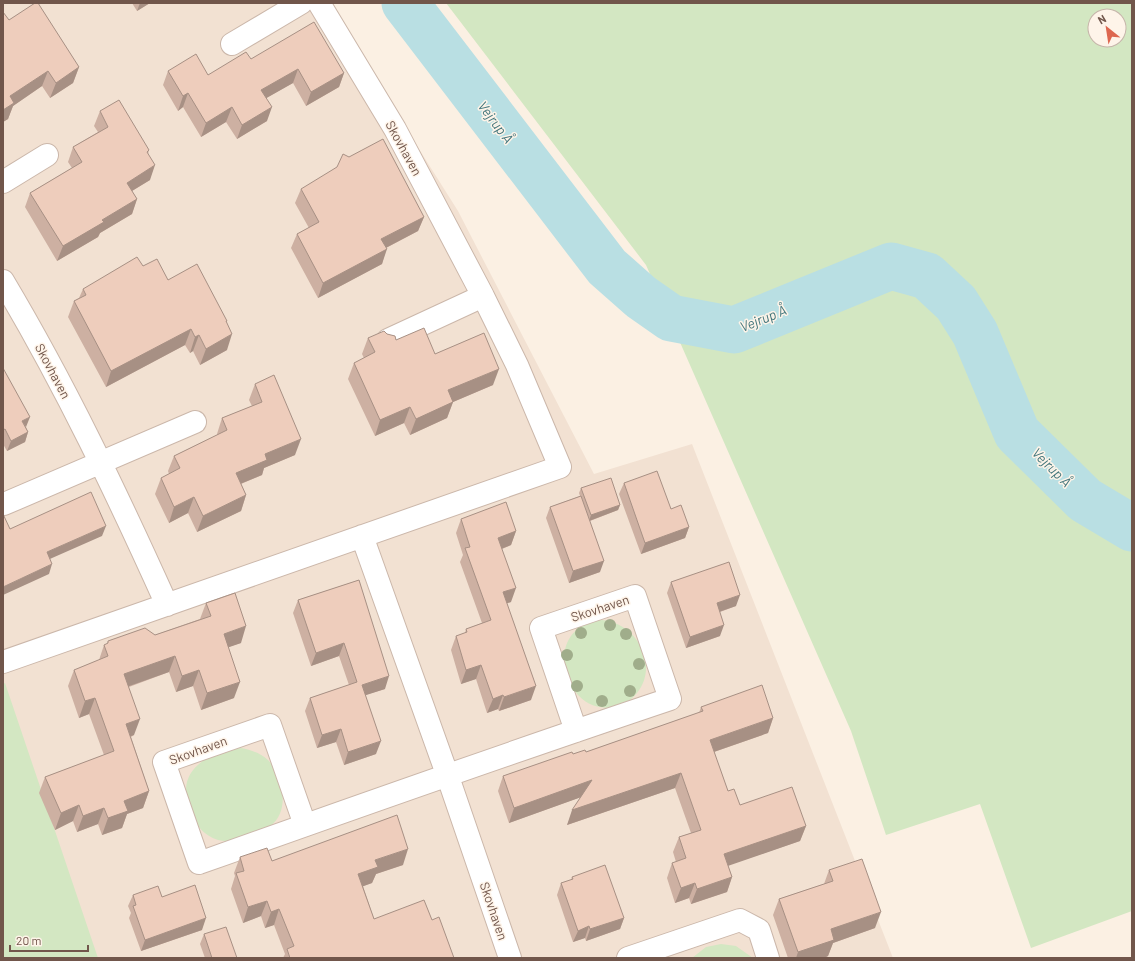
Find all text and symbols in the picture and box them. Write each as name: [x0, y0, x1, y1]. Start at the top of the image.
north arrow: [1087, 8, 1127, 48]
text: N: [1095, 11, 1108, 26]
water label: Vejrup Å: [475, 97, 517, 147]
street label: Skovhaven: [382, 118, 426, 178]
water label: Vejrup Å: [737, 301, 789, 335]
street label: Skovhaven: [32, 341, 74, 401]
water label: Vejrup Å: [1029, 444, 1075, 490]
street label: Skovhaven: [569, 591, 631, 625]
street label: Skovhaven: [167, 732, 229, 768]
street label: Skovhaven: [477, 880, 511, 942]
scale bar: [10, 927, 88, 953]
text: 20 m: [16, 933, 42, 947]

